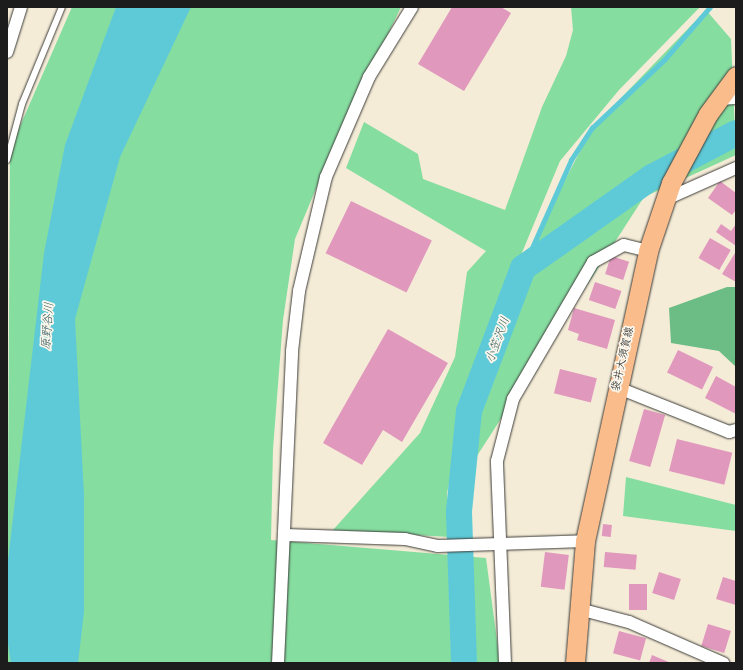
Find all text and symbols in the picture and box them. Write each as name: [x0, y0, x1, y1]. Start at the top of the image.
water label: 原野谷川: [39, 302, 57, 350]
water label: 小笠沢川: [483, 315, 513, 365]
street label: 袋井大須賀線: [609, 325, 637, 393]

